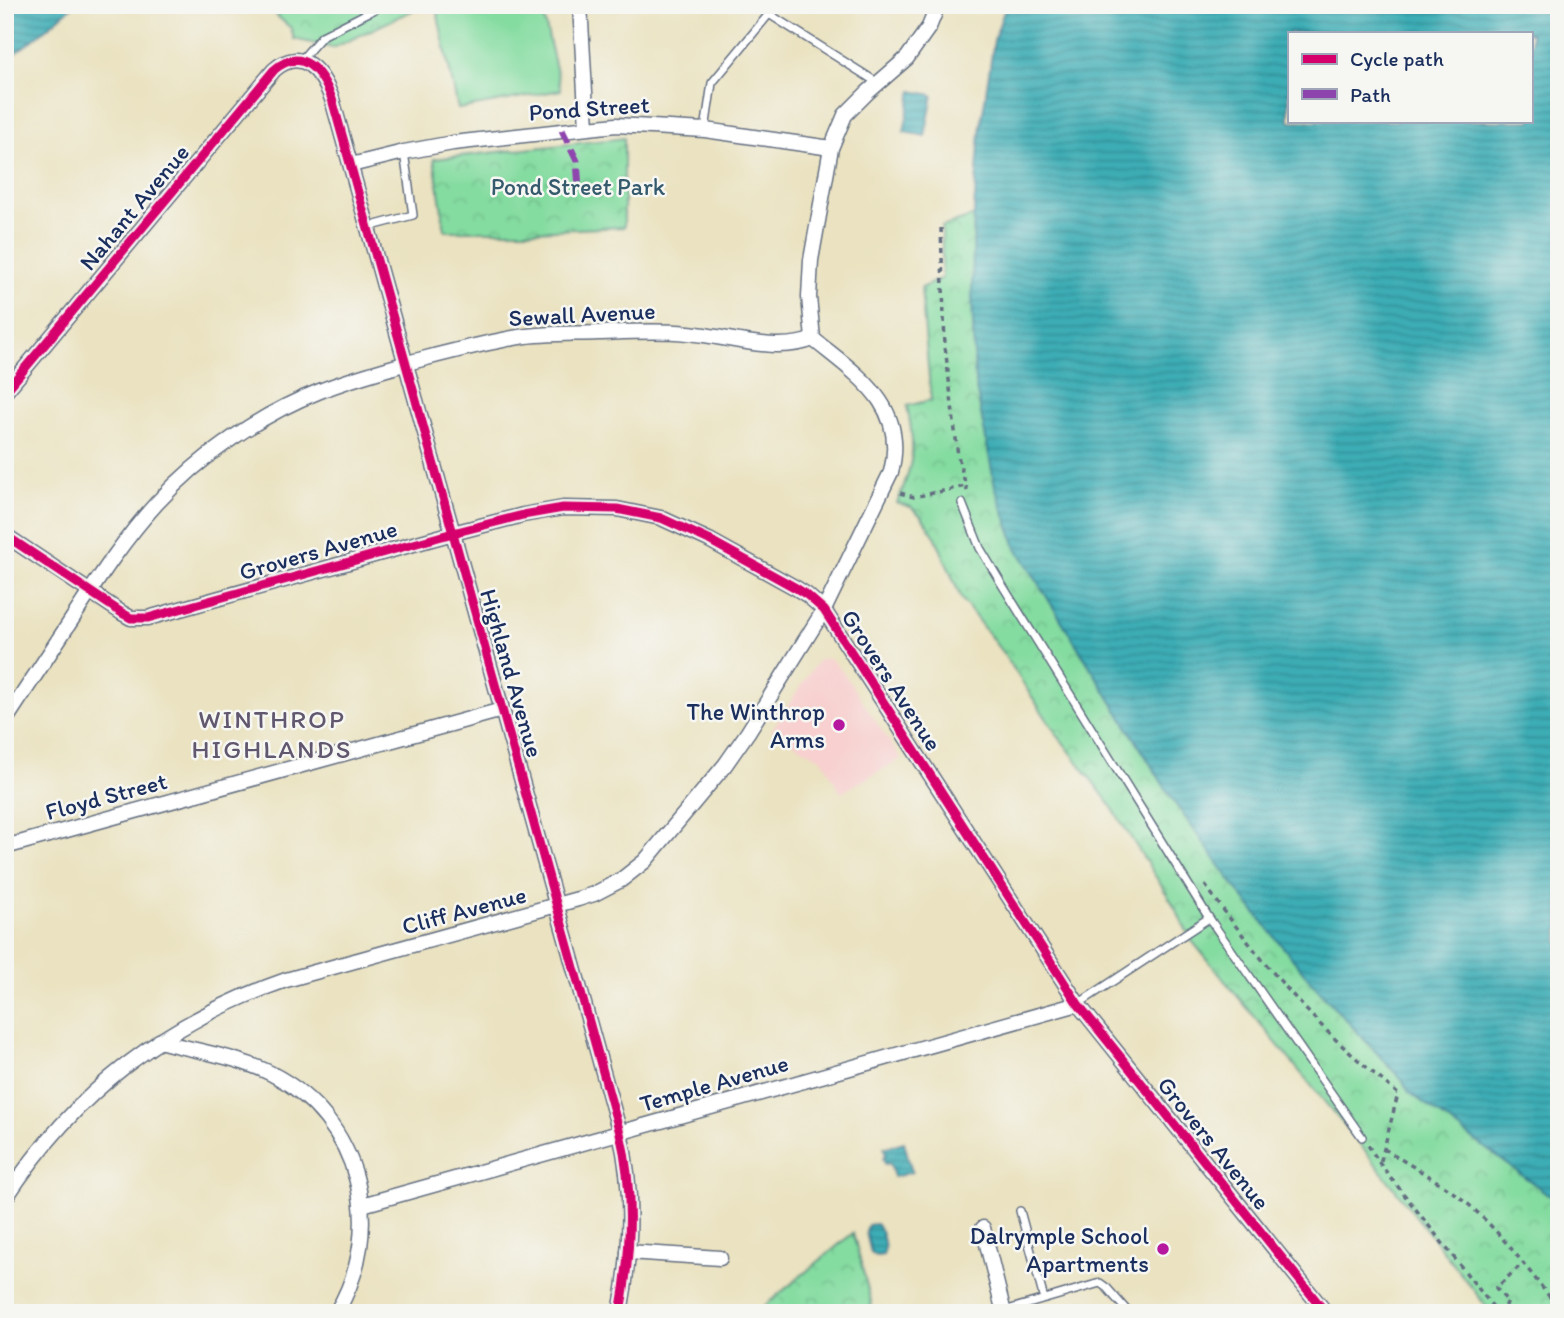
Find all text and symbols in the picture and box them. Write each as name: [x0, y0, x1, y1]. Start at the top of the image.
legend: [1288, 32, 1532, 122]
text: Cycle path: [1350, 46, 1444, 71]
text: Path: [1350, 82, 1391, 107]
street label: Pond Street: [528, 89, 650, 127]
street label: Nahant Avenue: [73, 138, 195, 276]
park label: Pond Street Park: [491, 172, 666, 201]
street label: Sewall Avenue: [508, 296, 656, 332]
street label: Grovers Avenue: [236, 514, 400, 586]
street label: Highland Avenue: [474, 585, 550, 761]
street label: Grovers Avenue: [835, 604, 949, 756]
place label: The Winthrop Arms: [686, 697, 825, 754]
district label: WINTHROP HIGHLANDS: [192, 703, 352, 765]
marker: The Winthrop Arms: [831, 717, 847, 733]
street label: Floyd Street: [42, 766, 170, 826]
street label: Cliff Avenue: [399, 879, 529, 941]
street label: Temple Avenue: [636, 1048, 792, 1118]
street label: Grovers Avenue: [1151, 1071, 1277, 1215]
place label: Dalrymple School Apartments: [970, 1221, 1149, 1278]
marker: Dalrymple School Apartments: [1155, 1241, 1171, 1257]

